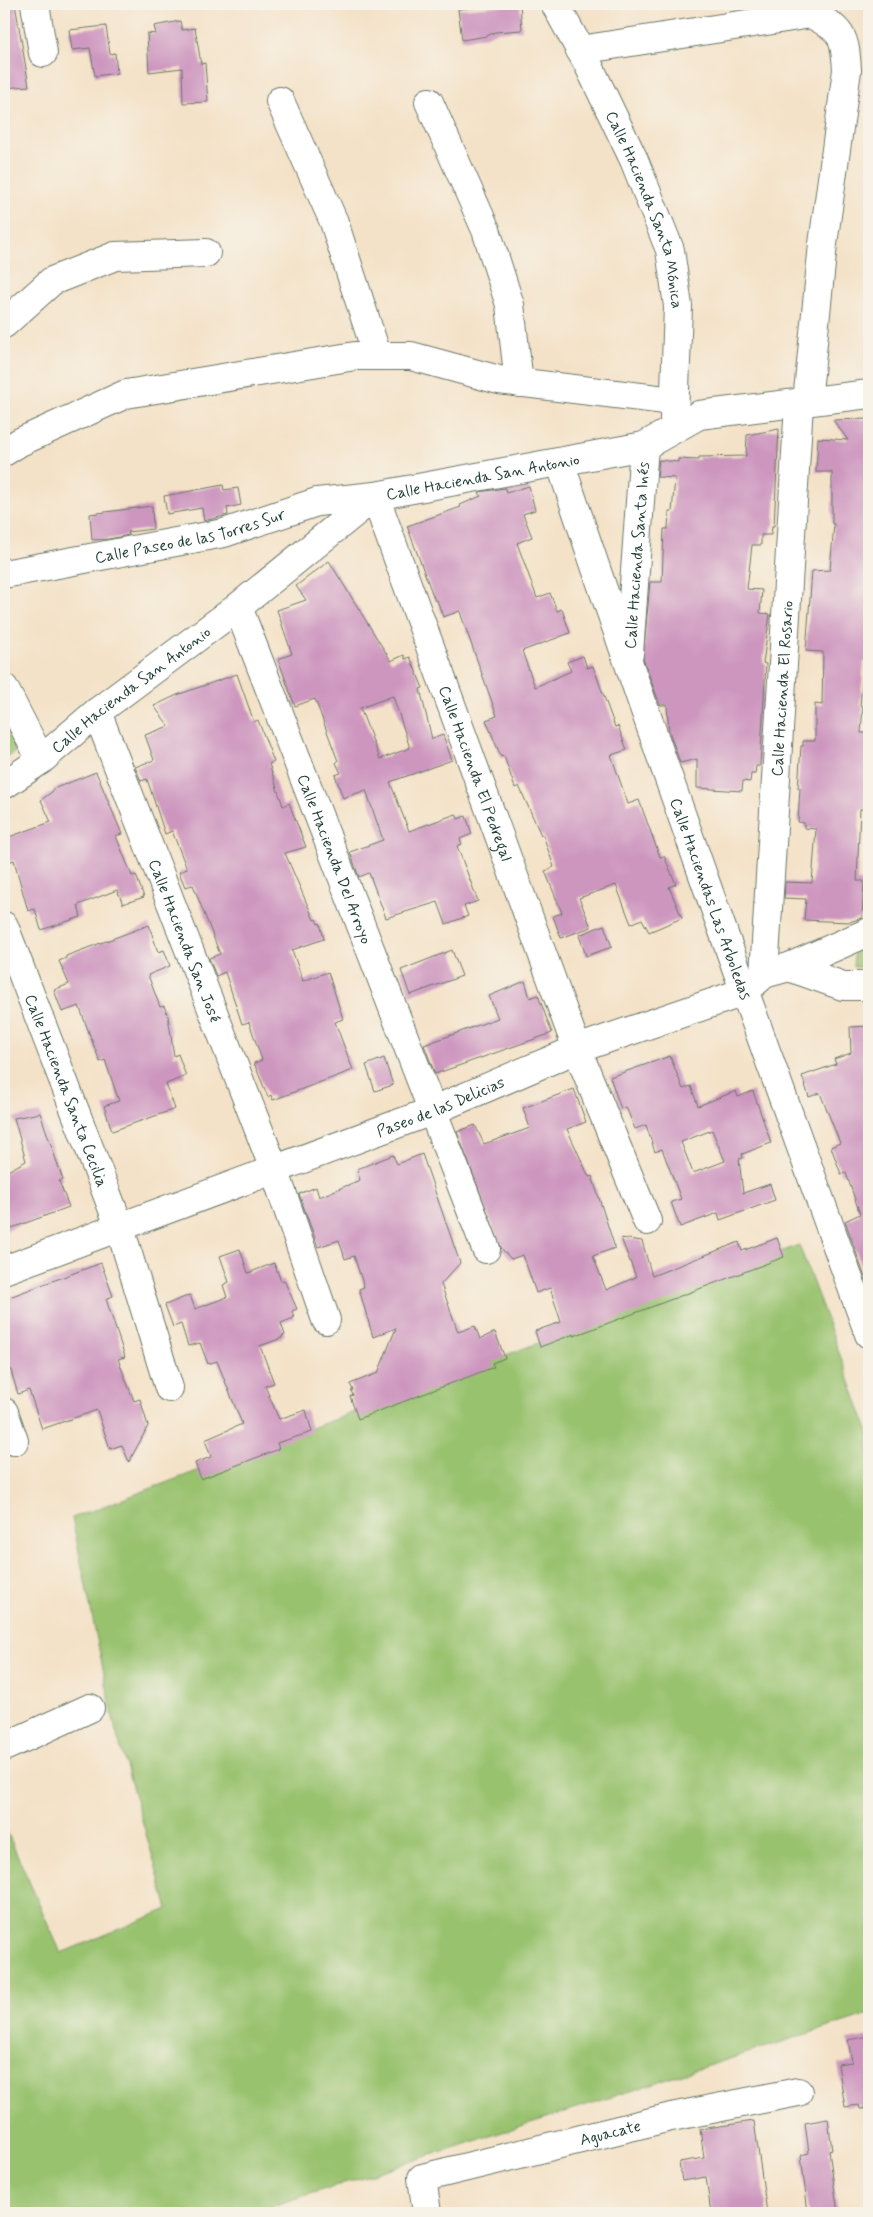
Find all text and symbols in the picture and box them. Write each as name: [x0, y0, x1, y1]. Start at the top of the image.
street label: Calle Hacienda Santa Mónica: [600, 108, 687, 310]
street label: Calle Hacienda San Antonio: [385, 449, 581, 506]
street label: Calle Hacienda Santa Inés: [620, 461, 655, 650]
street label: Calle Paseo de las Torres Sur: [93, 504, 289, 569]
street label: Calle Hacienda El Rosario: [767, 600, 799, 777]
street label: Calle Hacienda San Antonio: [47, 622, 215, 759]
street label: Calle Hacienda El Pedregal: [433, 683, 516, 864]
street label: Calle Hacienda Del Arroyo: [292, 771, 376, 948]
street label: Calle Haciendas Las Arboledas: [664, 795, 756, 1003]
street label: Calle Hacienda San José: [143, 856, 225, 1026]
street label: Calle Hacienda Santa Cecilia: [19, 991, 112, 1190]
street label: Paseo de las Delicias: [374, 1072, 508, 1143]
street label: Aguacate: [578, 2116, 643, 2151]

